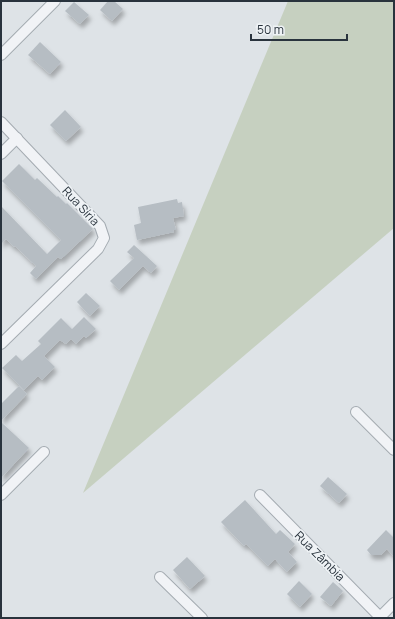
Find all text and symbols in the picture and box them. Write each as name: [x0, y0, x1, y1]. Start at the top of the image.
scale bar: [251, 16, 347, 42]
text: 50 m: [257, 21, 284, 38]
street label: Rua Síria: [58, 183, 104, 229]
street label: Rua Zâmbia: [291, 527, 349, 585]

